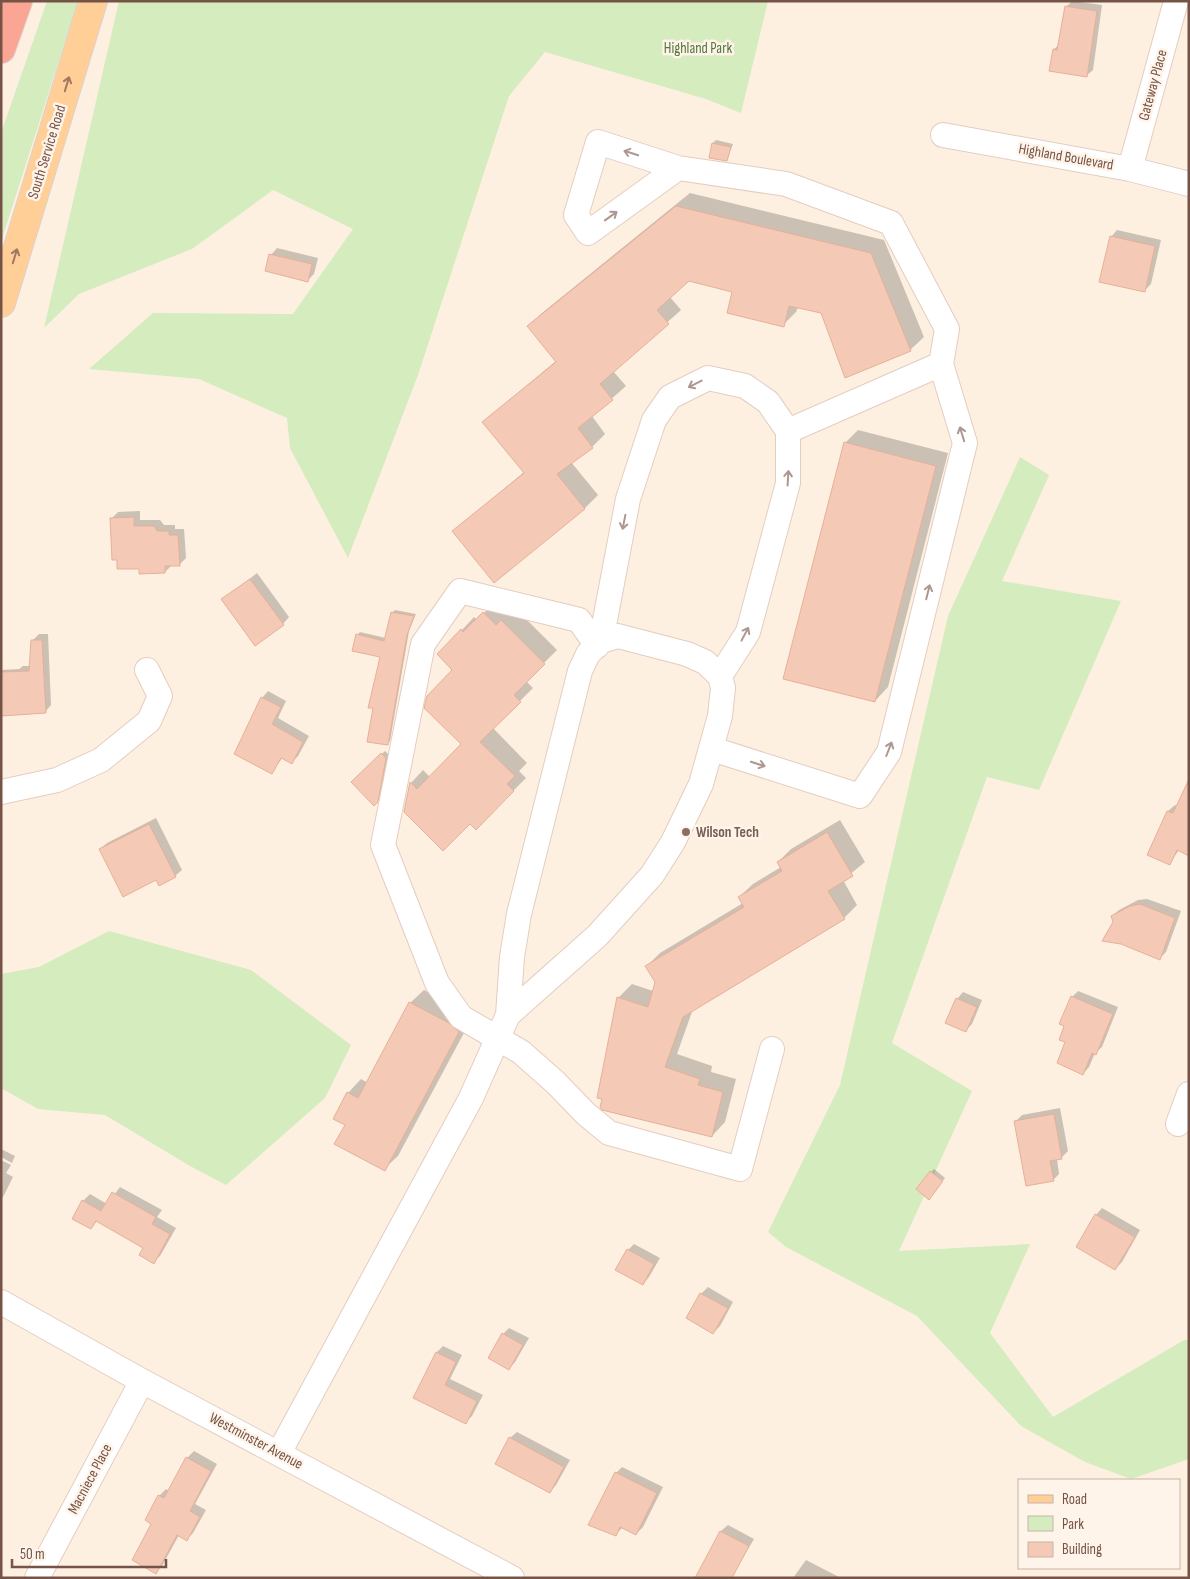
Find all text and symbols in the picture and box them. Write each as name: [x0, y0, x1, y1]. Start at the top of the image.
park label: Highland Park: [664, 39, 732, 58]
street label: Gateway Place: [1134, 47, 1172, 123]
one-way arrow: [63, 76, 73, 92]
street label: South Service Road: [24, 103, 70, 201]
street label: Highland Boulevard: [1017, 139, 1115, 175]
one-way arrow: [624, 147, 640, 157]
one-way arrow: [604, 211, 617, 222]
one-way arrow: [11, 248, 20, 264]
one-way arrow: [688, 379, 703, 389]
one-way arrow: [957, 427, 967, 443]
one-way arrow: [783, 470, 792, 486]
one-way arrow: [618, 513, 628, 529]
one-way arrow: [924, 584, 933, 600]
one-way arrow: [741, 628, 751, 642]
one-way arrow: [885, 742, 894, 757]
one-way arrow: [750, 759, 766, 769]
place label: Wilson Tech: [696, 823, 759, 842]
marker: Wilson Tech: [680, 826, 692, 838]
street label: Westminster Avenue: [206, 1408, 306, 1474]
street label: Macniece Place: [64, 1441, 116, 1517]
legend: [1018, 1479, 1180, 1569]
text: Road: [1062, 1490, 1087, 1509]
text: Park: [1062, 1515, 1084, 1534]
scale bar: [12, 1536, 166, 1568]
text: Building: [1062, 1540, 1102, 1559]
text: 50 m: [20, 1545, 45, 1564]

